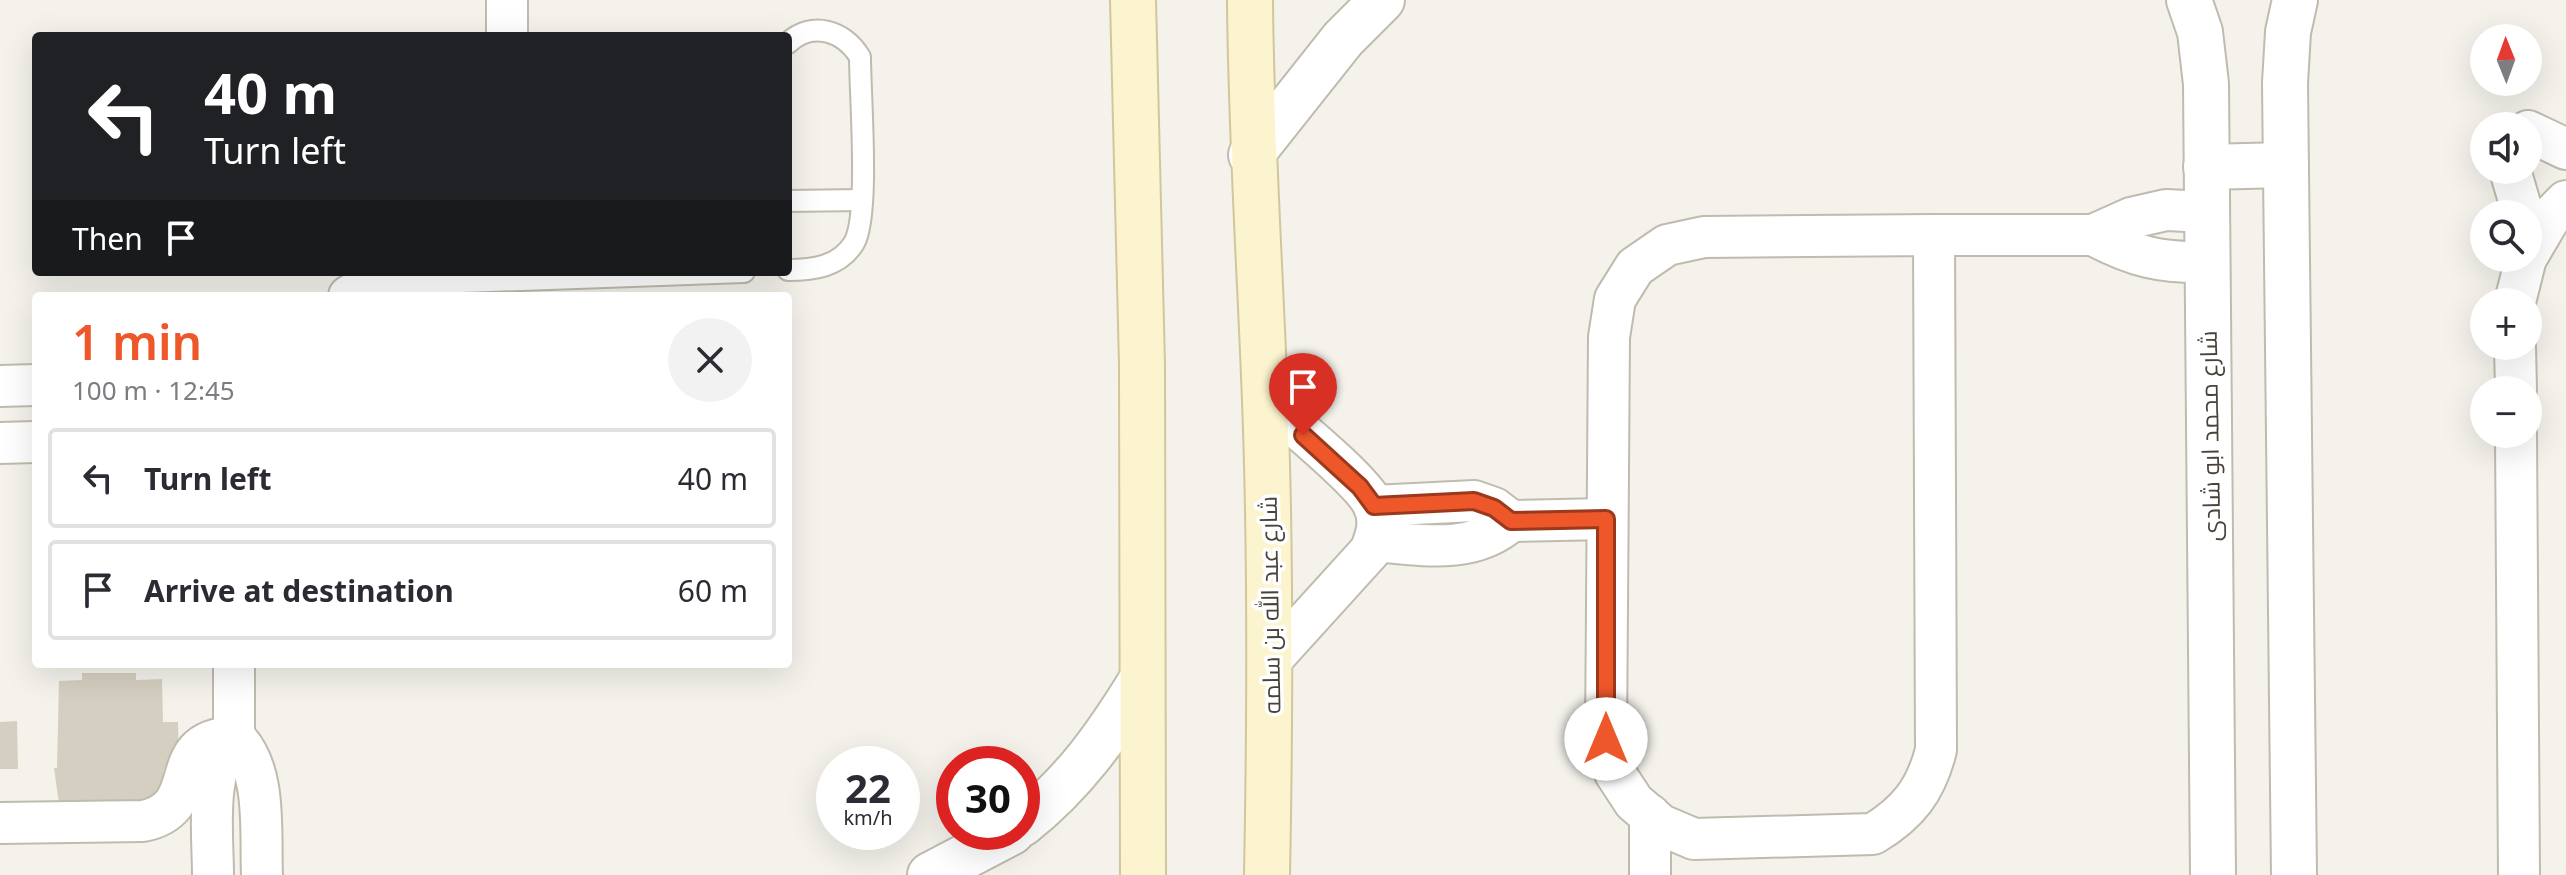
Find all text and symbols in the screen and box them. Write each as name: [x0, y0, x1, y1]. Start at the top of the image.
north arrow: [2470, 24, 2542, 96]
map controls: [2470, 24, 2542, 448]
text: 40 m: [204, 54, 337, 130]
icon: left: [72, 64, 176, 168]
button: sound: [2470, 112, 2542, 184]
text: Turn left: [204, 126, 346, 175]
button: search: [2470, 200, 2542, 272]
icon: arrive: [159, 216, 203, 260]
text: Then: [72, 218, 143, 259]
button: +: [2470, 288, 2542, 360]
text: 1 min: [72, 309, 202, 374]
button: close: [668, 318, 752, 402]
street label: شارع محمد ابو شادى: [2191, 330, 2228, 542]
pin: [1269, 353, 1337, 435]
icon: arrive: [1281, 365, 1325, 409]
text: 100 m · 12:45: [72, 372, 235, 408]
button: −: [2470, 376, 2542, 448]
icon: left: [76, 456, 120, 500]
text: Turn left: [144, 458, 272, 499]
text: 40 m: [678, 458, 748, 499]
street label: شارع عبد الله بن سلمه: [1251, 496, 1288, 714]
icon: arrive: [76, 568, 120, 612]
text: Arrive at destination: [144, 570, 454, 611]
text: 60 m: [678, 570, 748, 611]
position arrow: [1564, 697, 1648, 781]
speed limit sign: 30: [936, 746, 1040, 850]
text: 22: [845, 760, 891, 815]
text: km/h: [843, 804, 893, 831]

